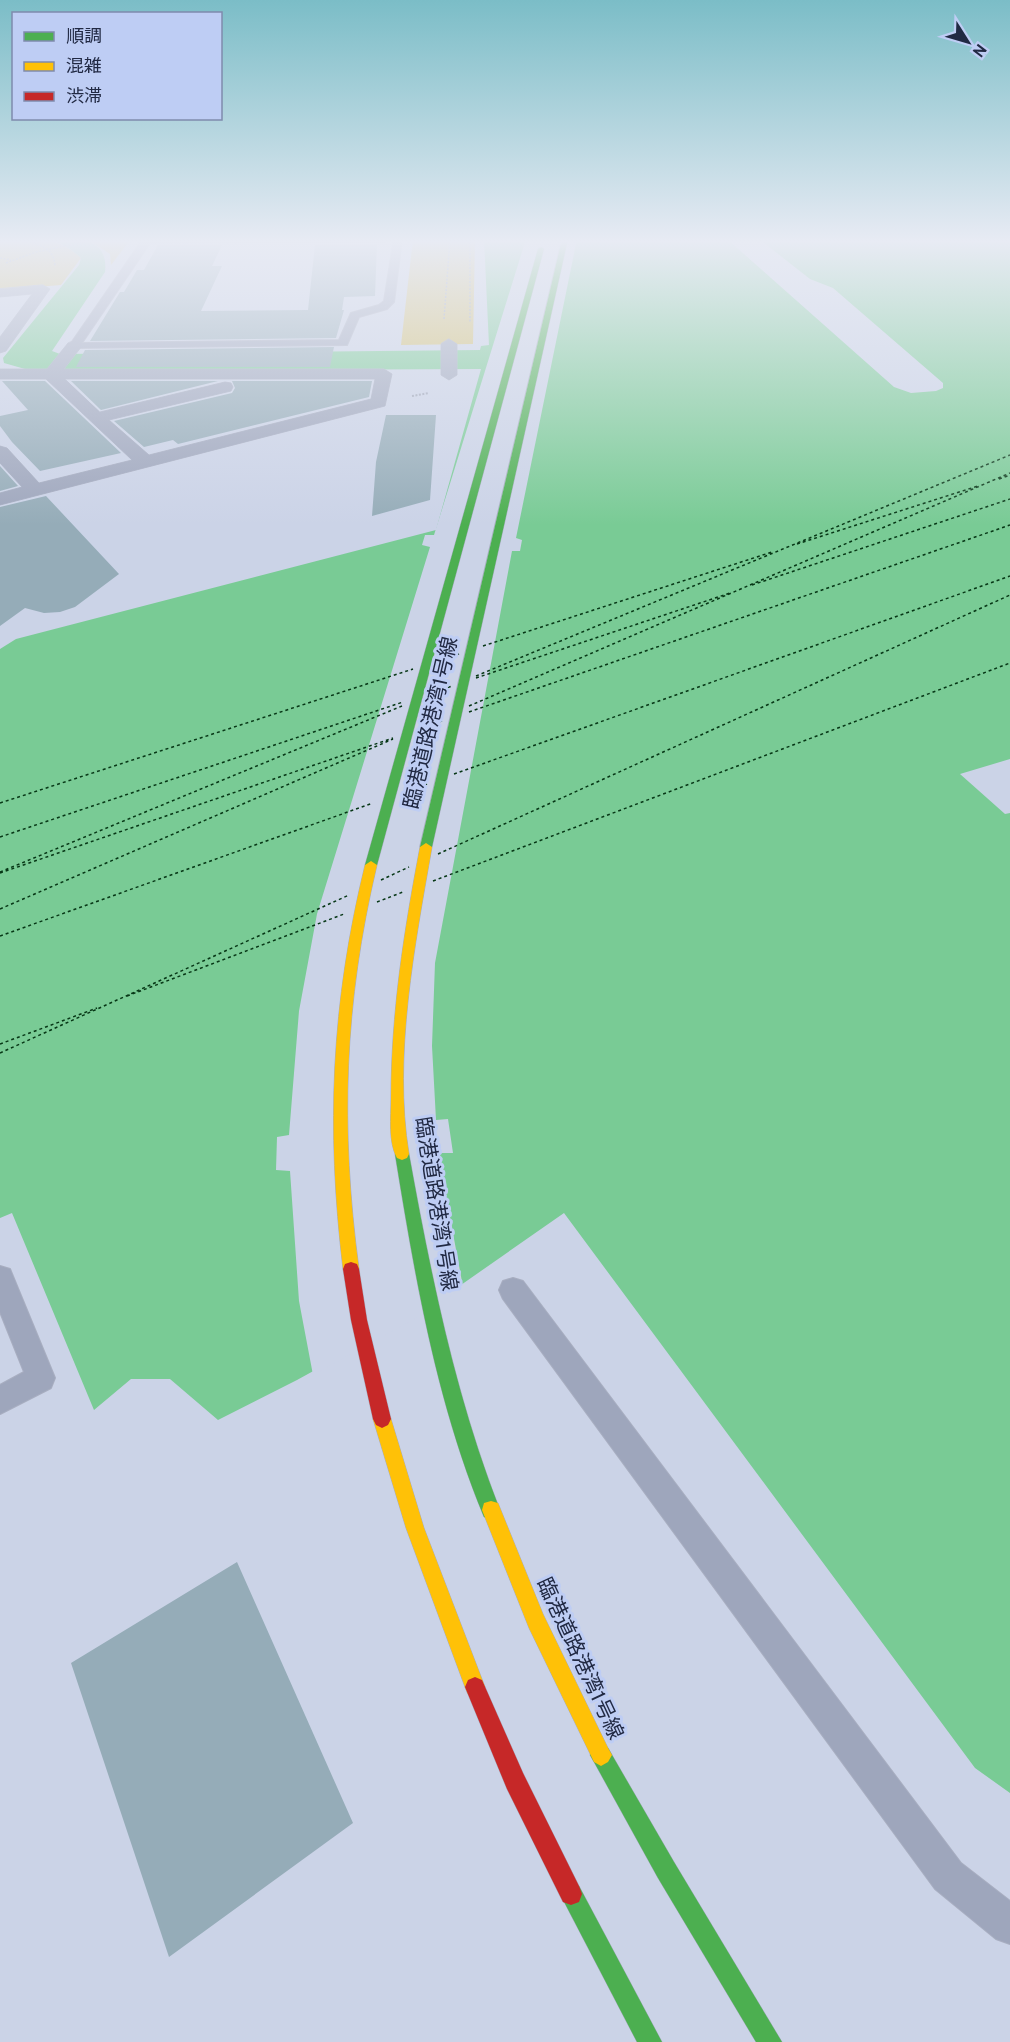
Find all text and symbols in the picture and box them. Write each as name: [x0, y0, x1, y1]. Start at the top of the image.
legend: [12, 12, 222, 120]
north arrow: [938, 12, 998, 72]
text: 順調: [66, 26, 102, 49]
text: N: [967, 39, 990, 60]
text: 混雑: [66, 56, 102, 79]
text: 渋滞: [66, 86, 102, 109]
street label: 臨港道路港湾1号線: [399, 634, 465, 812]
street label: 臨港道路港湾1号線: [408, 1115, 462, 1293]
street label: 臨港道路港湾1号線: [530, 1574, 628, 1744]

